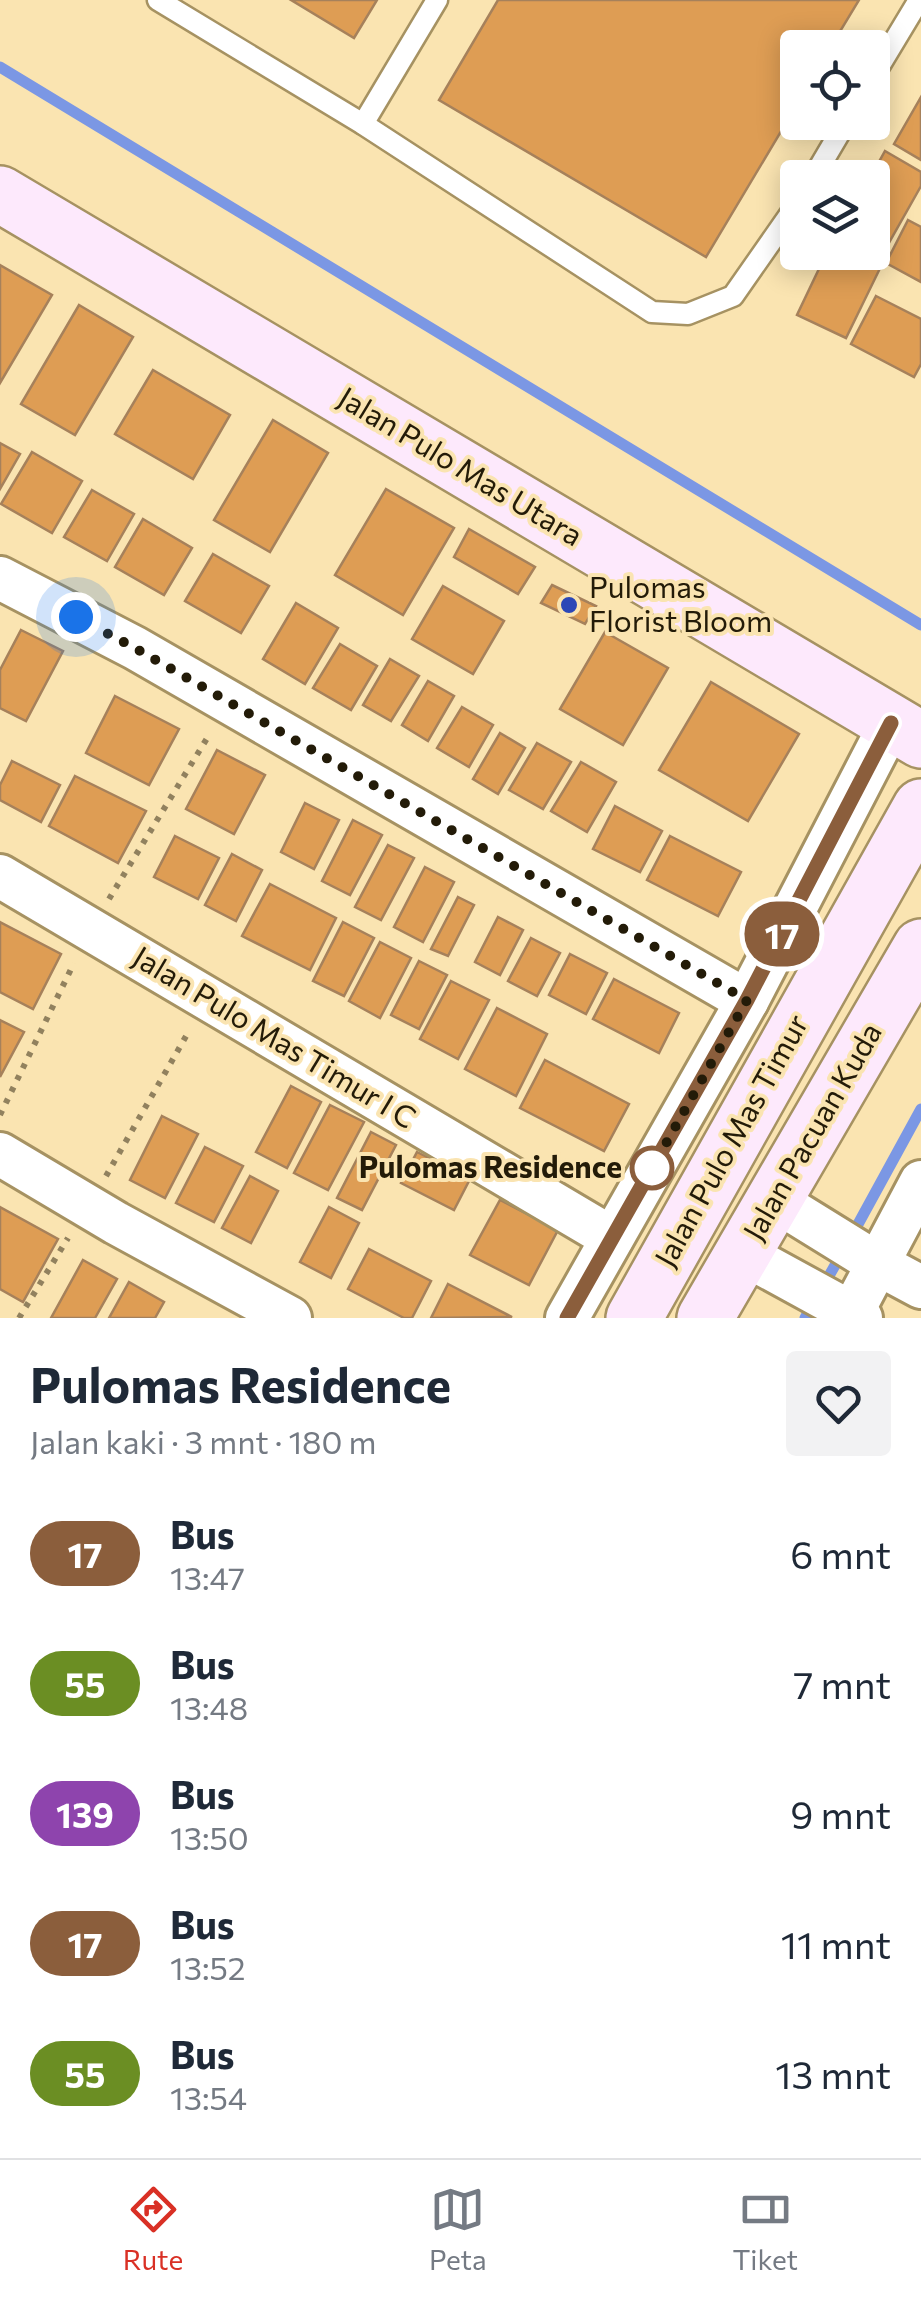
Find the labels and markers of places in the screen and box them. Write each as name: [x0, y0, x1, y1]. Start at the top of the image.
place label: Pulomas Florist Bloom: [589, 567, 772, 638]
marker: Pulomas Florist Bloom: [558, 594, 580, 616]
place label: Pulomas Residence: [359, 1147, 622, 1184]
marker: Pulomas Residence: [631, 1147, 673, 1189]

